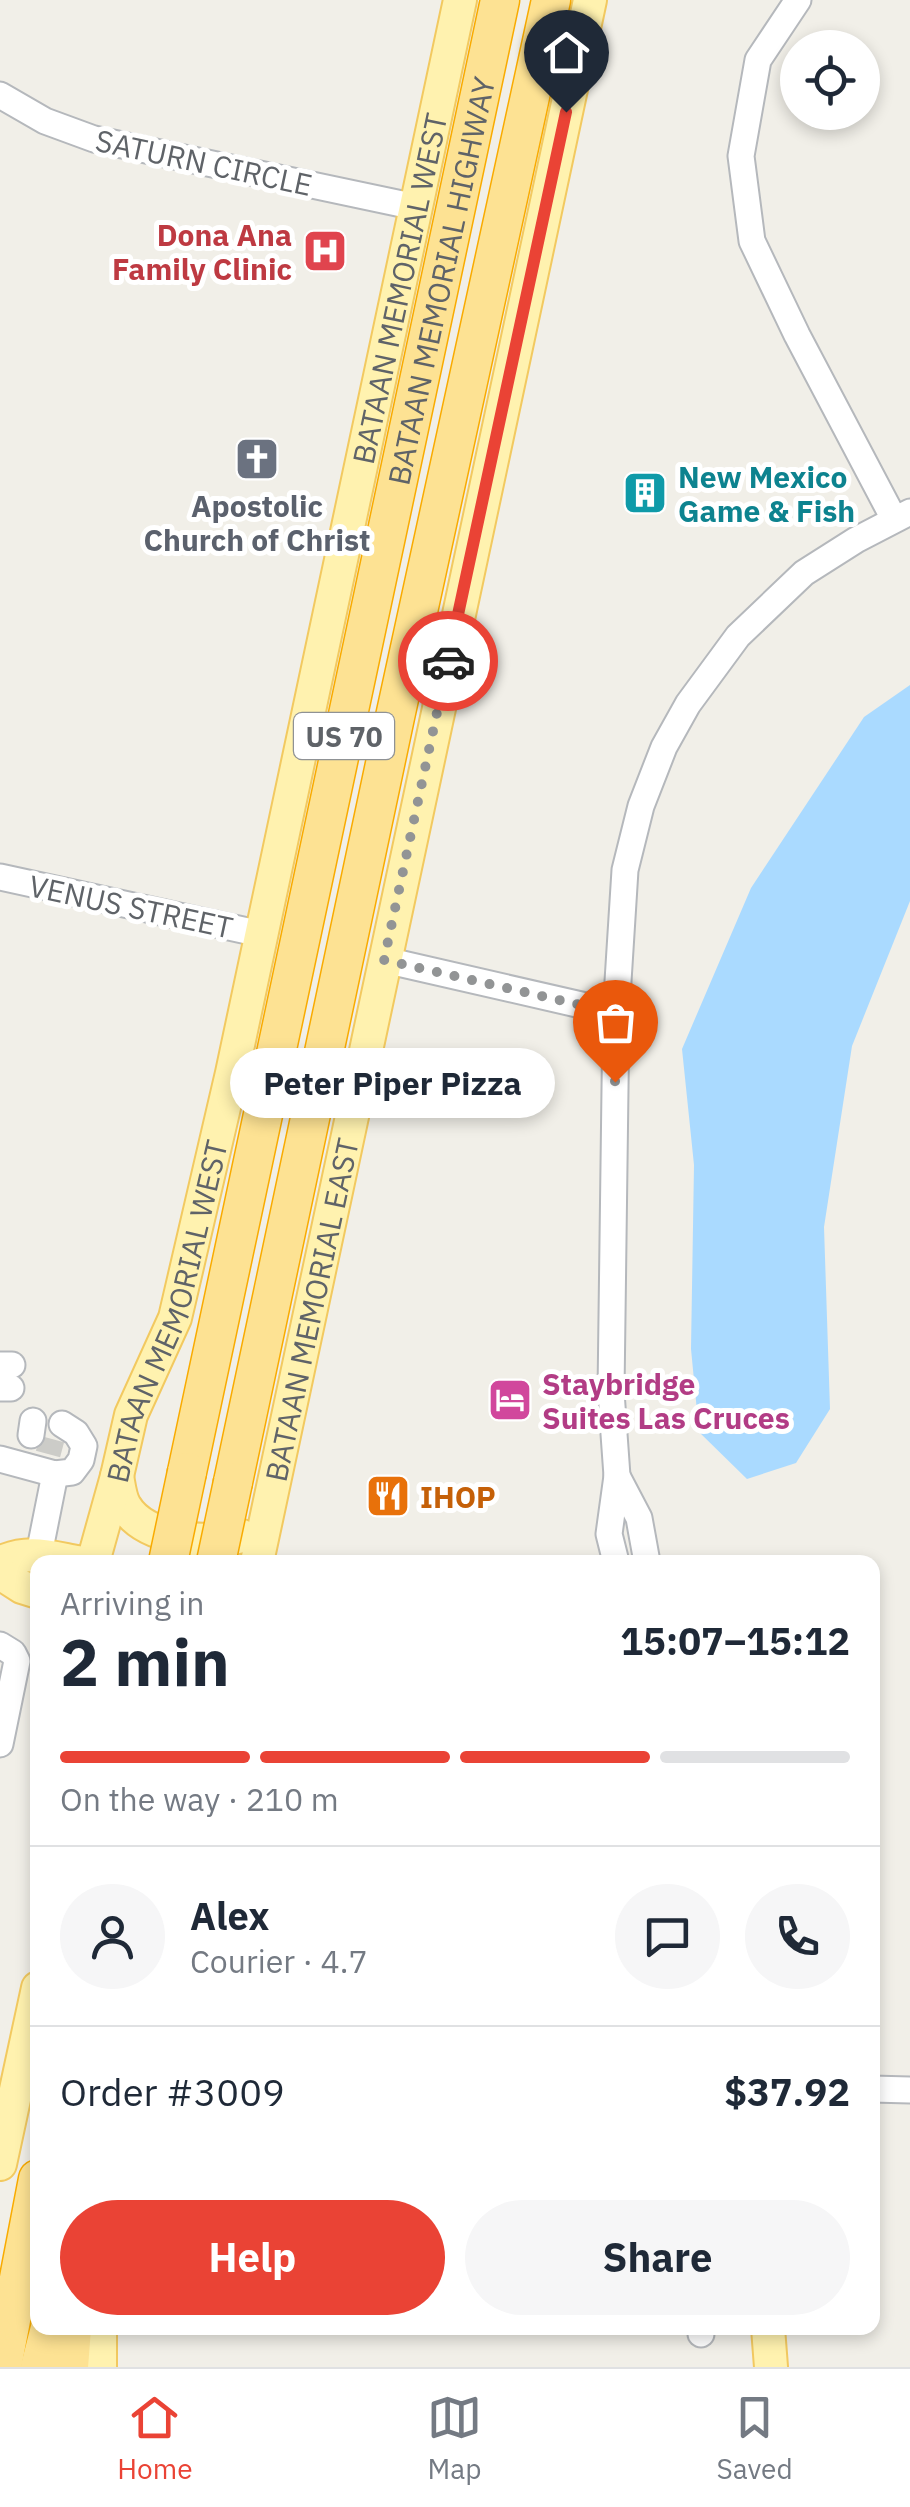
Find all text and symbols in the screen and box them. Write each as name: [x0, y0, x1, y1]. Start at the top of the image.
pin: [524, 10, 609, 113]
icon: home: [539, 25, 594, 80]
map controls: [780, 30, 880, 130]
button: locate: [780, 30, 880, 130]
street label: BATAAN MEMORIAL HIGHWAY: [378, 73, 503, 488]
street label: BATAAN MEMORIAL WEST: [342, 110, 455, 467]
street label: SATURN CIRCLE: [92, 120, 316, 204]
place label: Dona Ana Family Clinic: [112, 215, 292, 288]
hospital icon: Dona Ana Family Clinic: [302, 228, 348, 274]
church icon: Apostolic Church of Christ: [234, 436, 280, 482]
place label: New Mexico Game & Fish: [678, 457, 855, 530]
building icon: New Mexico Game & Fish: [622, 470, 668, 516]
place label: Apostolic Church of Christ: [144, 486, 370, 559]
courier: [398, 611, 498, 711]
icon: car: [421, 634, 476, 689]
road number: US 70: [294, 713, 394, 759]
street label: VENUS STREET: [26, 865, 236, 947]
pin: [573, 980, 658, 1083]
icon: bag: [588, 995, 643, 1050]
callout: Peter Piper Pizza: [230, 1047, 555, 1117]
text: Peter Piper Pizza: [263, 1062, 522, 1104]
street label: BATAAN MEMORIAL EAST: [255, 1134, 366, 1485]
street label: BATAAN MEMORIAL WEST: [97, 1136, 235, 1486]
place label: Staybridge Suites Las Cruces: [542, 1364, 790, 1437]
hotel icon: Staybridge Suites Las Cruces: [487, 1377, 533, 1423]
restaurant icon: IHOP: [365, 1473, 411, 1519]
place label: IHOP: [420, 1477, 496, 1516]
text: Arriving in: [60, 1582, 205, 1624]
text: 15:07–15:12: [620, 1616, 850, 1665]
text: 2 min: [60, 1619, 230, 1704]
text: On the way · 210 m: [60, 1778, 339, 1820]
button: person: [60, 1884, 165, 1989]
button: chat: [615, 1884, 720, 1989]
button: phone: [745, 1884, 850, 1989]
text: Alex: [190, 1891, 270, 1940]
text: Courier · 4.7: [190, 1940, 368, 1982]
text: Order #3009: [60, 2067, 285, 2116]
text: $37.92: [724, 2067, 850, 2116]
button: Help: [60, 2200, 445, 2315]
button: Share: [465, 2200, 850, 2315]
tab: Home: [117, 2390, 193, 2487]
tab: Map: [427, 2390, 482, 2487]
tab: Saved: [717, 2390, 793, 2487]

